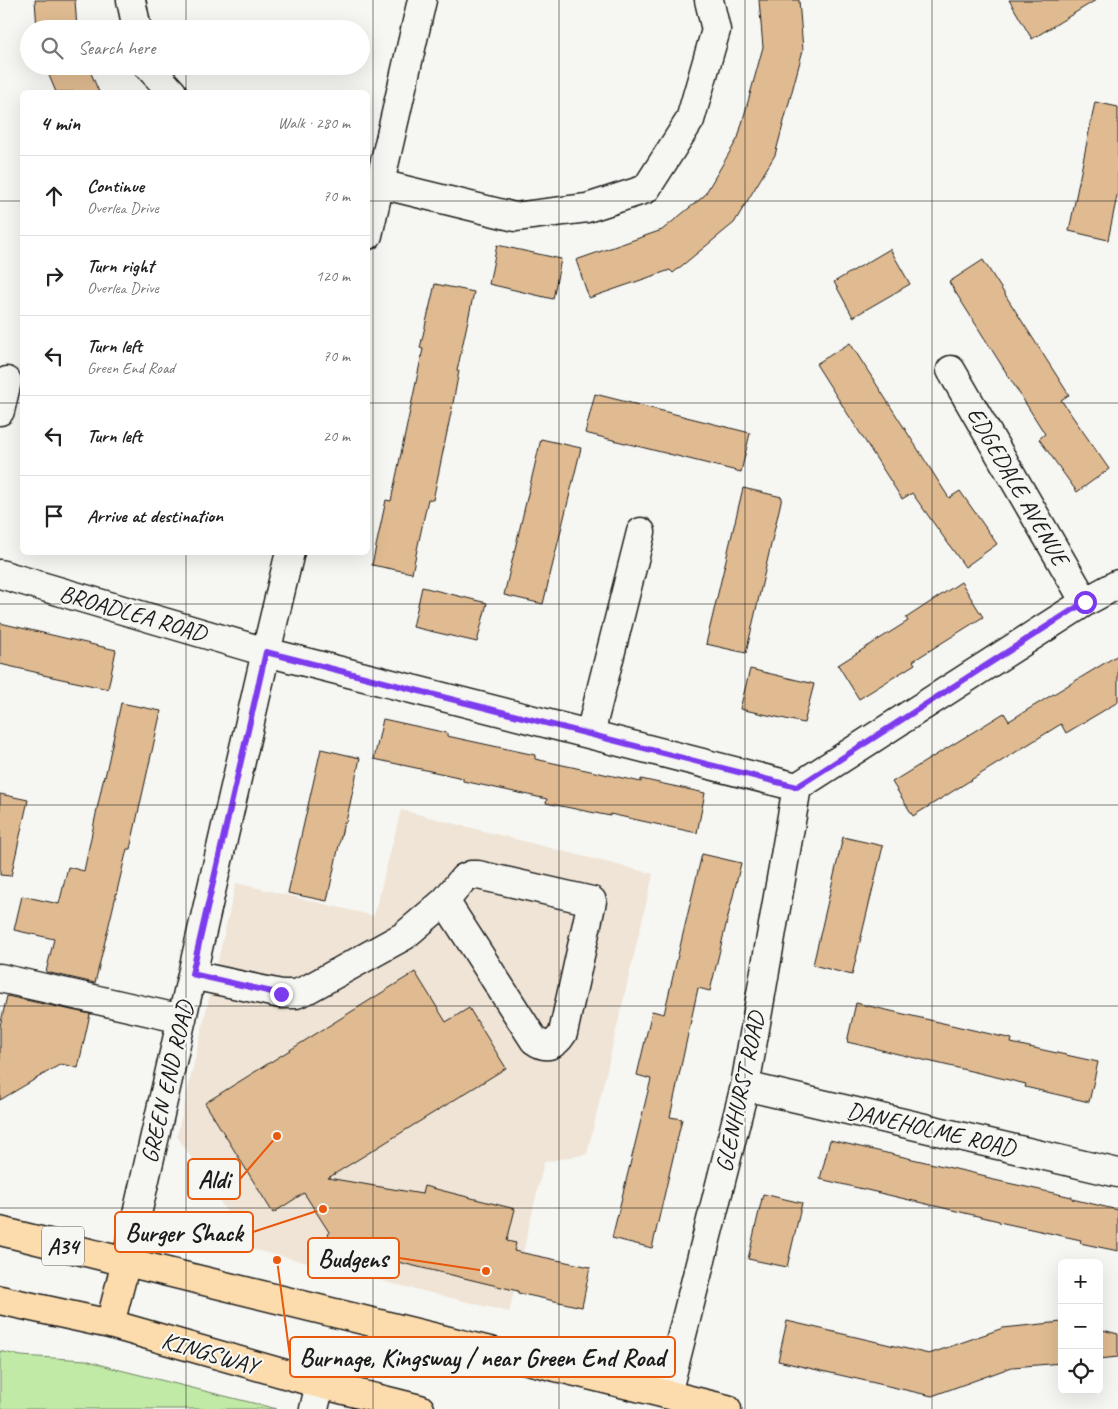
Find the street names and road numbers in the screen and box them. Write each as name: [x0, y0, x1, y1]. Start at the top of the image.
street label: EDGEDALE AVENUE: [961, 401, 1077, 573]
street label: BROADLEA ROAD: [56, 578, 212, 649]
street label: GREEN END ROAD: [134, 996, 201, 1166]
street label: GLENHURST ROAD: [708, 1007, 772, 1175]
street label: DANEHOLME ROAD: [844, 1095, 1020, 1163]
road number: A34: [42, 1226, 84, 1266]
street label: KINGSWAY: [158, 1325, 264, 1382]

